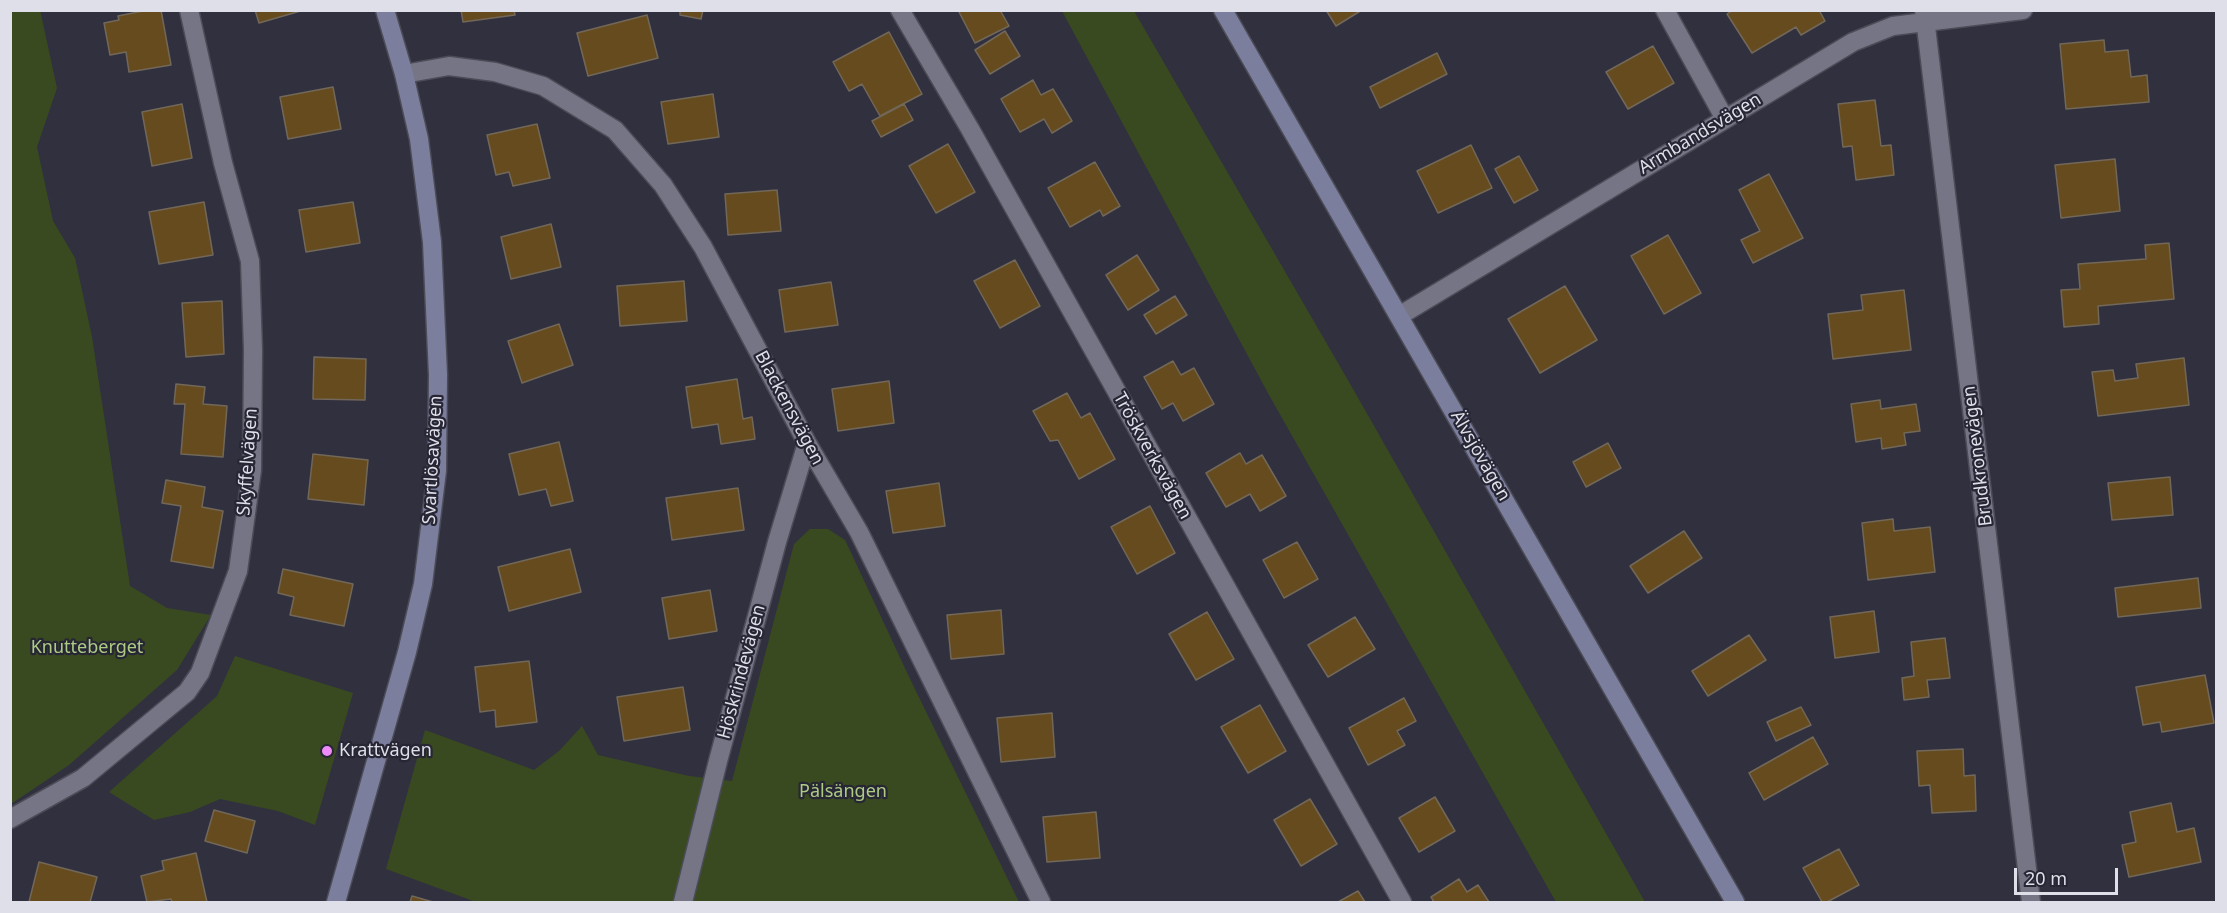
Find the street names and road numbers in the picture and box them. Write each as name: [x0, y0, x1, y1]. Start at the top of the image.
street label: Armbandsvägen: [1635, 89, 1765, 179]
street label: Blackensvägen: [750, 347, 828, 469]
street label: Brudkronevägen: [1959, 385, 1997, 527]
street label: Tröskverksvägen: [1108, 389, 1196, 523]
street label: Svartlösavägen: [419, 395, 447, 525]
street label: Älvsjövägen: [1445, 407, 1515, 505]
street label: Skyffelvägen: [233, 408, 263, 516]
street label: Höskrindevägen: [714, 603, 770, 741]

